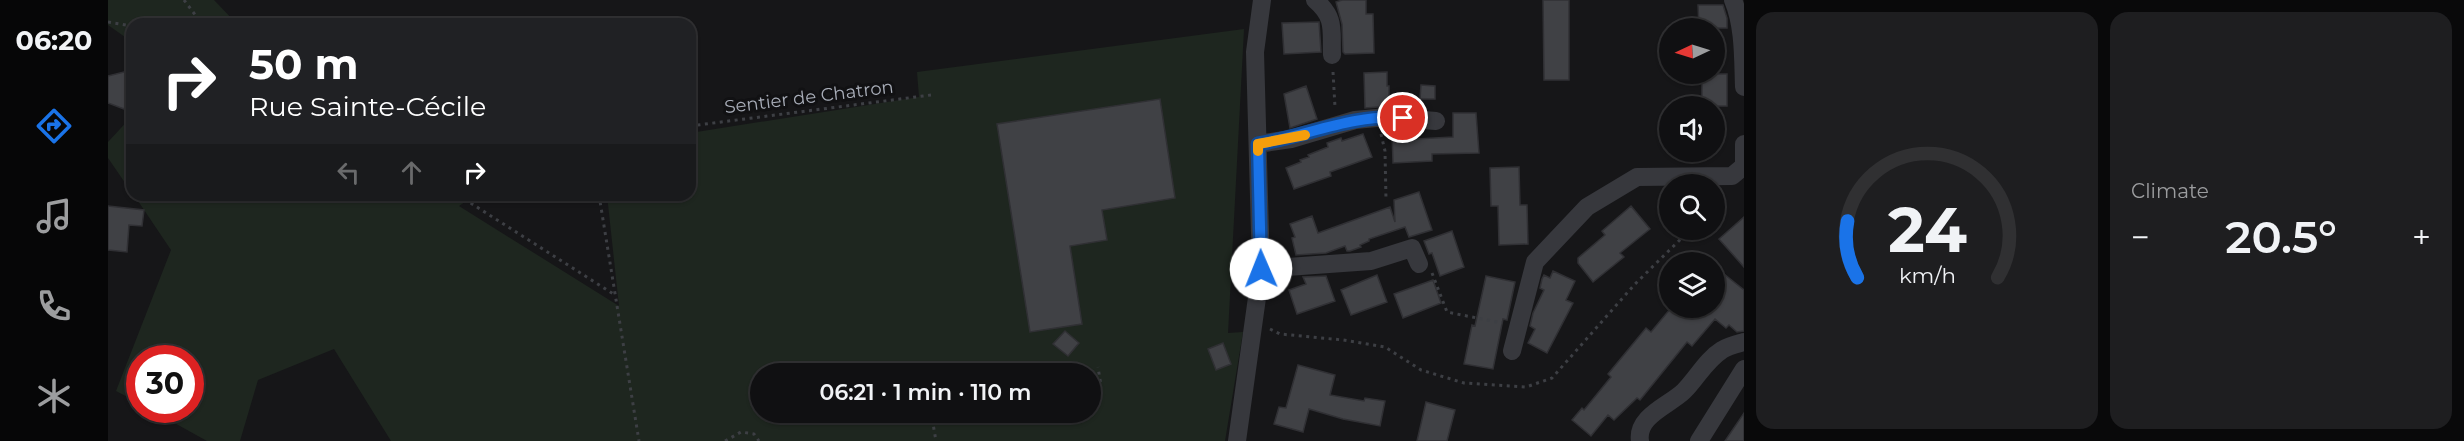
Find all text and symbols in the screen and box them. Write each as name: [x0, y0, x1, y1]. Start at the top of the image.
north arrow: [1659, 18, 1725, 84]
map controls: [1659, 18, 1725, 318]
text: 06:20: [16, 24, 92, 57]
text: 50 m: [249, 38, 358, 90]
icon: right: [150, 42, 228, 120]
street label: Sentier de Chatron: [723, 76, 895, 118]
text: Rue Sainte-Cécile: [249, 90, 486, 123]
pin: [1377, 92, 1428, 143]
button: sound: [1659, 96, 1725, 162]
icon: arrive: [1386, 101, 1419, 134]
icon: directions: [33, 105, 75, 147]
icon: left: [332, 156, 365, 189]
icon: ahead: [395, 156, 428, 189]
icon: right: [458, 156, 491, 189]
button: search: [1659, 174, 1725, 240]
text: Climate: [2131, 179, 2209, 203]
text: 24: [1887, 192, 1967, 268]
icon: music: [33, 195, 75, 237]
text: 20.5°: [2225, 209, 2337, 264]
text: −: [2131, 217, 2150, 257]
text: +: [2412, 217, 2431, 257]
position arrow: [1229, 237, 1293, 301]
button: layers: [1659, 252, 1725, 318]
text: km/h: [1898, 262, 1956, 288]
icon: phone: [33, 285, 75, 327]
speed limit sign: 30: [126, 345, 204, 423]
icon: climate: [33, 375, 75, 417]
text: 06:21 · 1 min · 110 m: [820, 379, 1031, 406]

